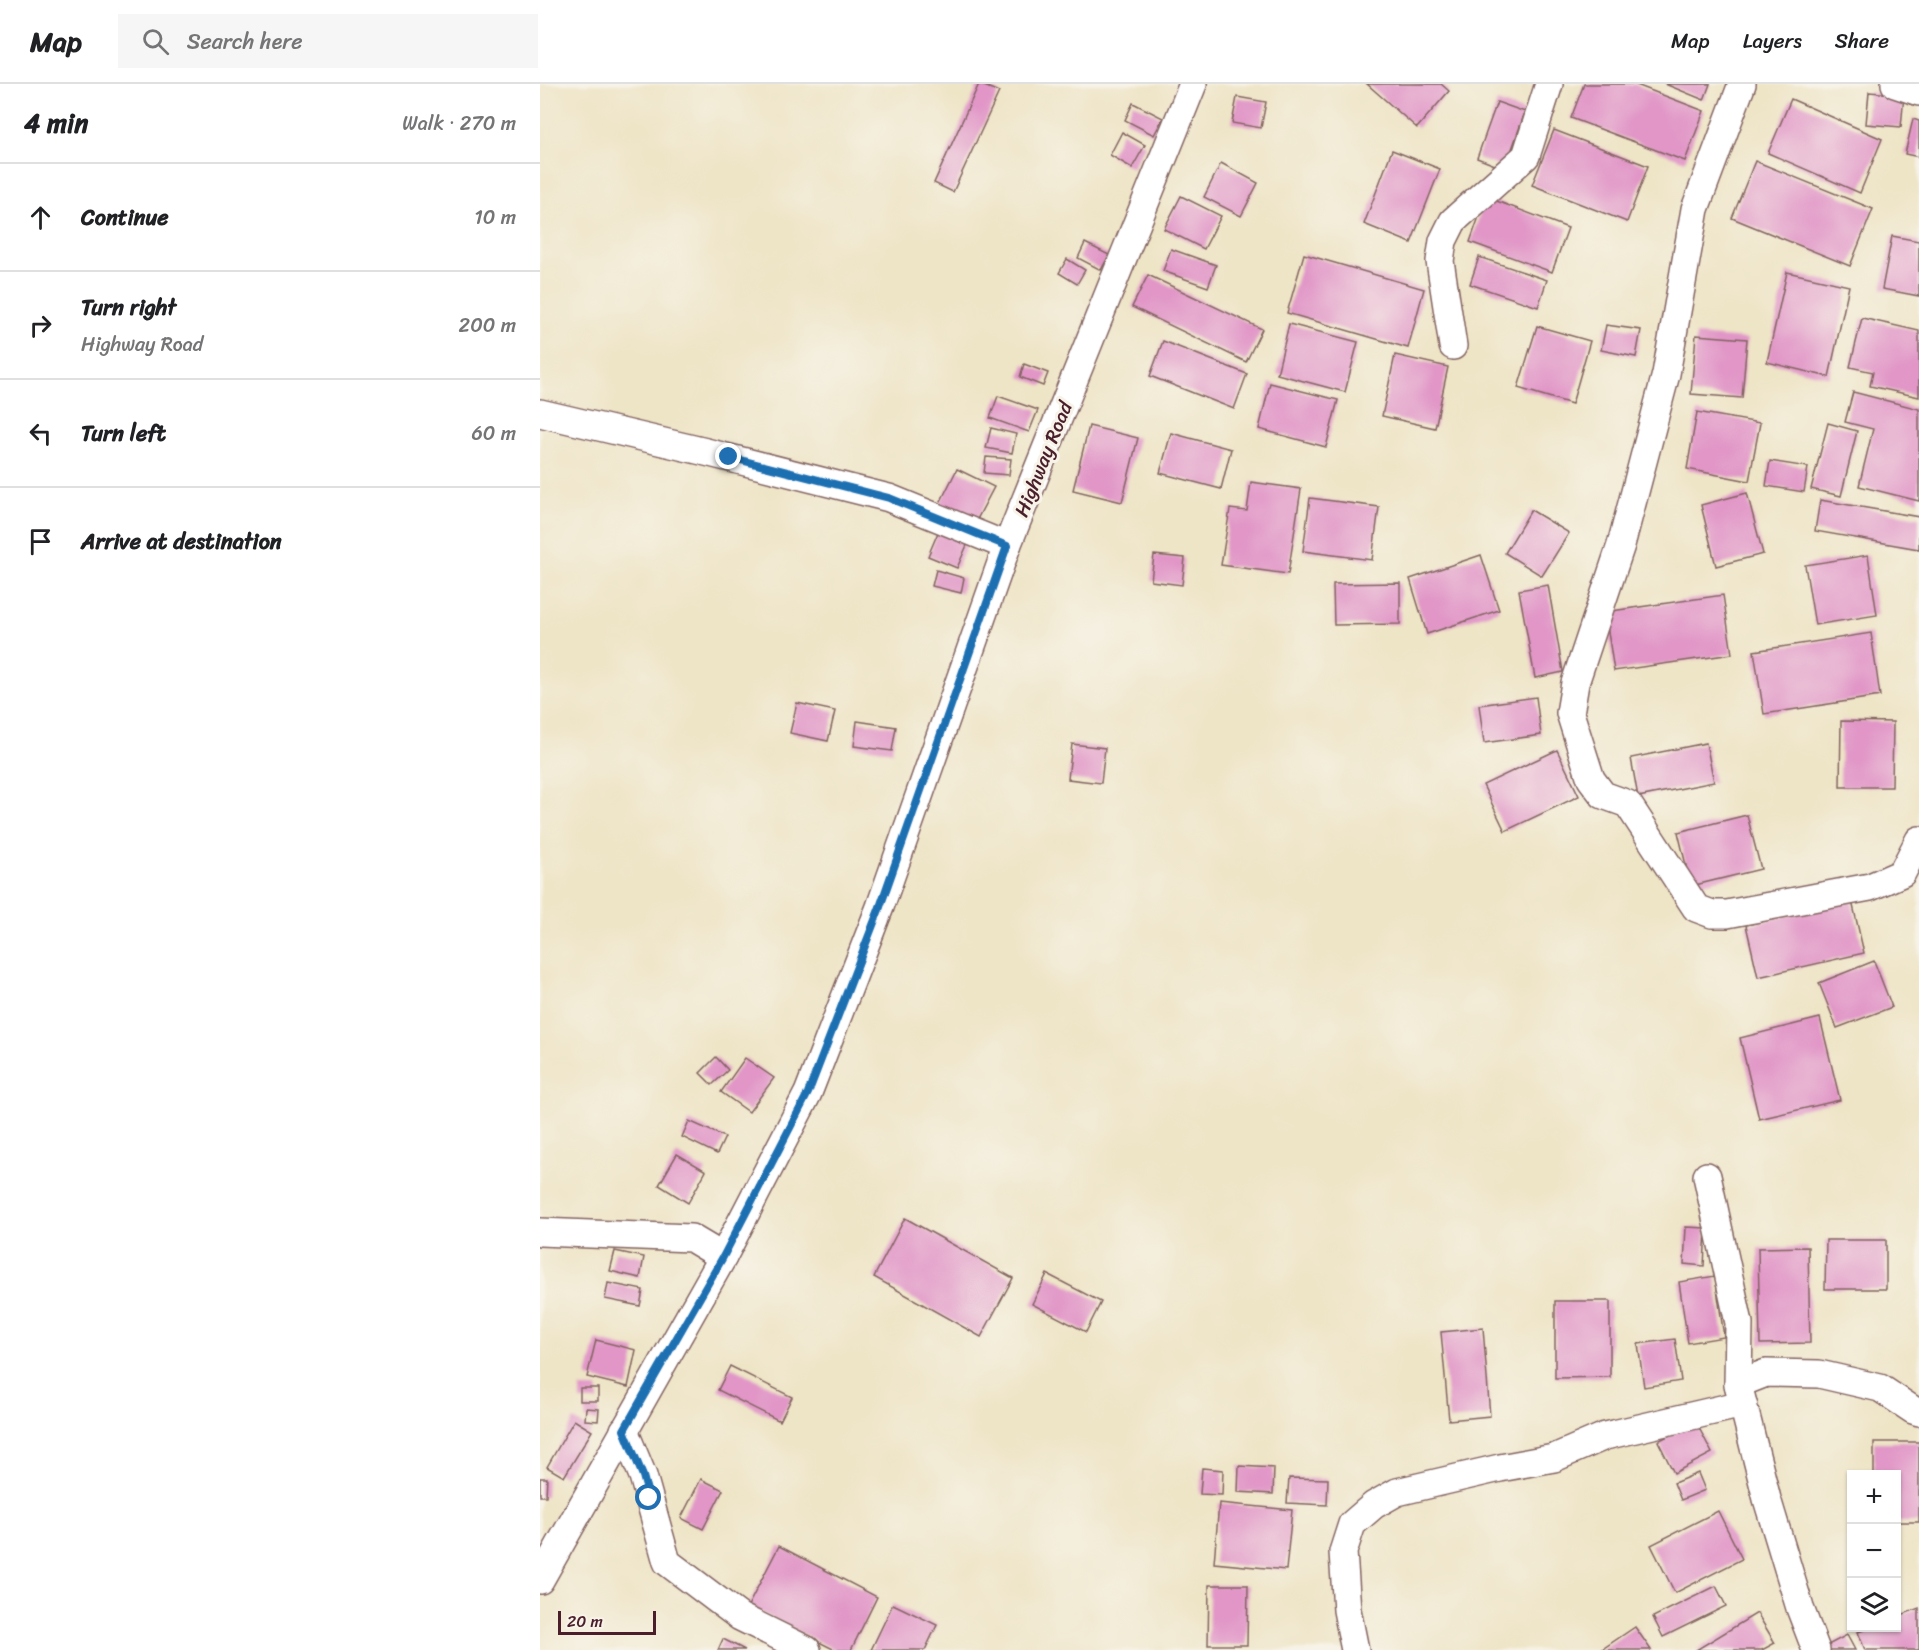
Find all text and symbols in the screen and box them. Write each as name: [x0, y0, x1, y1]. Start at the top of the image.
search box: [118, 14, 538, 68]
text: Map: [30, 17, 82, 66]
text: Search here: [187, 22, 303, 61]
text: Map: [1671, 22, 1710, 60]
text: Layers: [1743, 22, 1802, 60]
text: Share: [1835, 22, 1889, 60]
icon: search: [139, 25, 172, 58]
text: 4 min: [24, 100, 88, 146]
text: Walk · 270 m: [402, 106, 516, 141]
text: Continue: [81, 198, 169, 237]
text: 10 m: [474, 200, 516, 235]
icon: ahead: [24, 201, 57, 234]
text: Turn right: [81, 288, 176, 327]
text: 200 m: [459, 308, 516, 343]
icon: right: [24, 309, 57, 342]
text: Highway Road: [81, 327, 203, 362]
street label: Highway Road: [1004, 395, 1083, 522]
text: Turn left: [81, 414, 166, 453]
text: 60 m: [471, 416, 516, 451]
icon: left: [24, 417, 57, 450]
route end: [715, 443, 741, 469]
text: Arrive at destination: [81, 522, 282, 561]
icon: arrive: [24, 525, 57, 558]
map controls: [1847, 1470, 1901, 1632]
button: +: [1847, 1470, 1901, 1524]
route start: [635, 1484, 661, 1510]
button: −: [1847, 1524, 1901, 1578]
button: layers: [1847, 1578, 1901, 1632]
text: 20 m: [567, 1607, 603, 1636]
scale bar: [558, 1608, 656, 1636]

